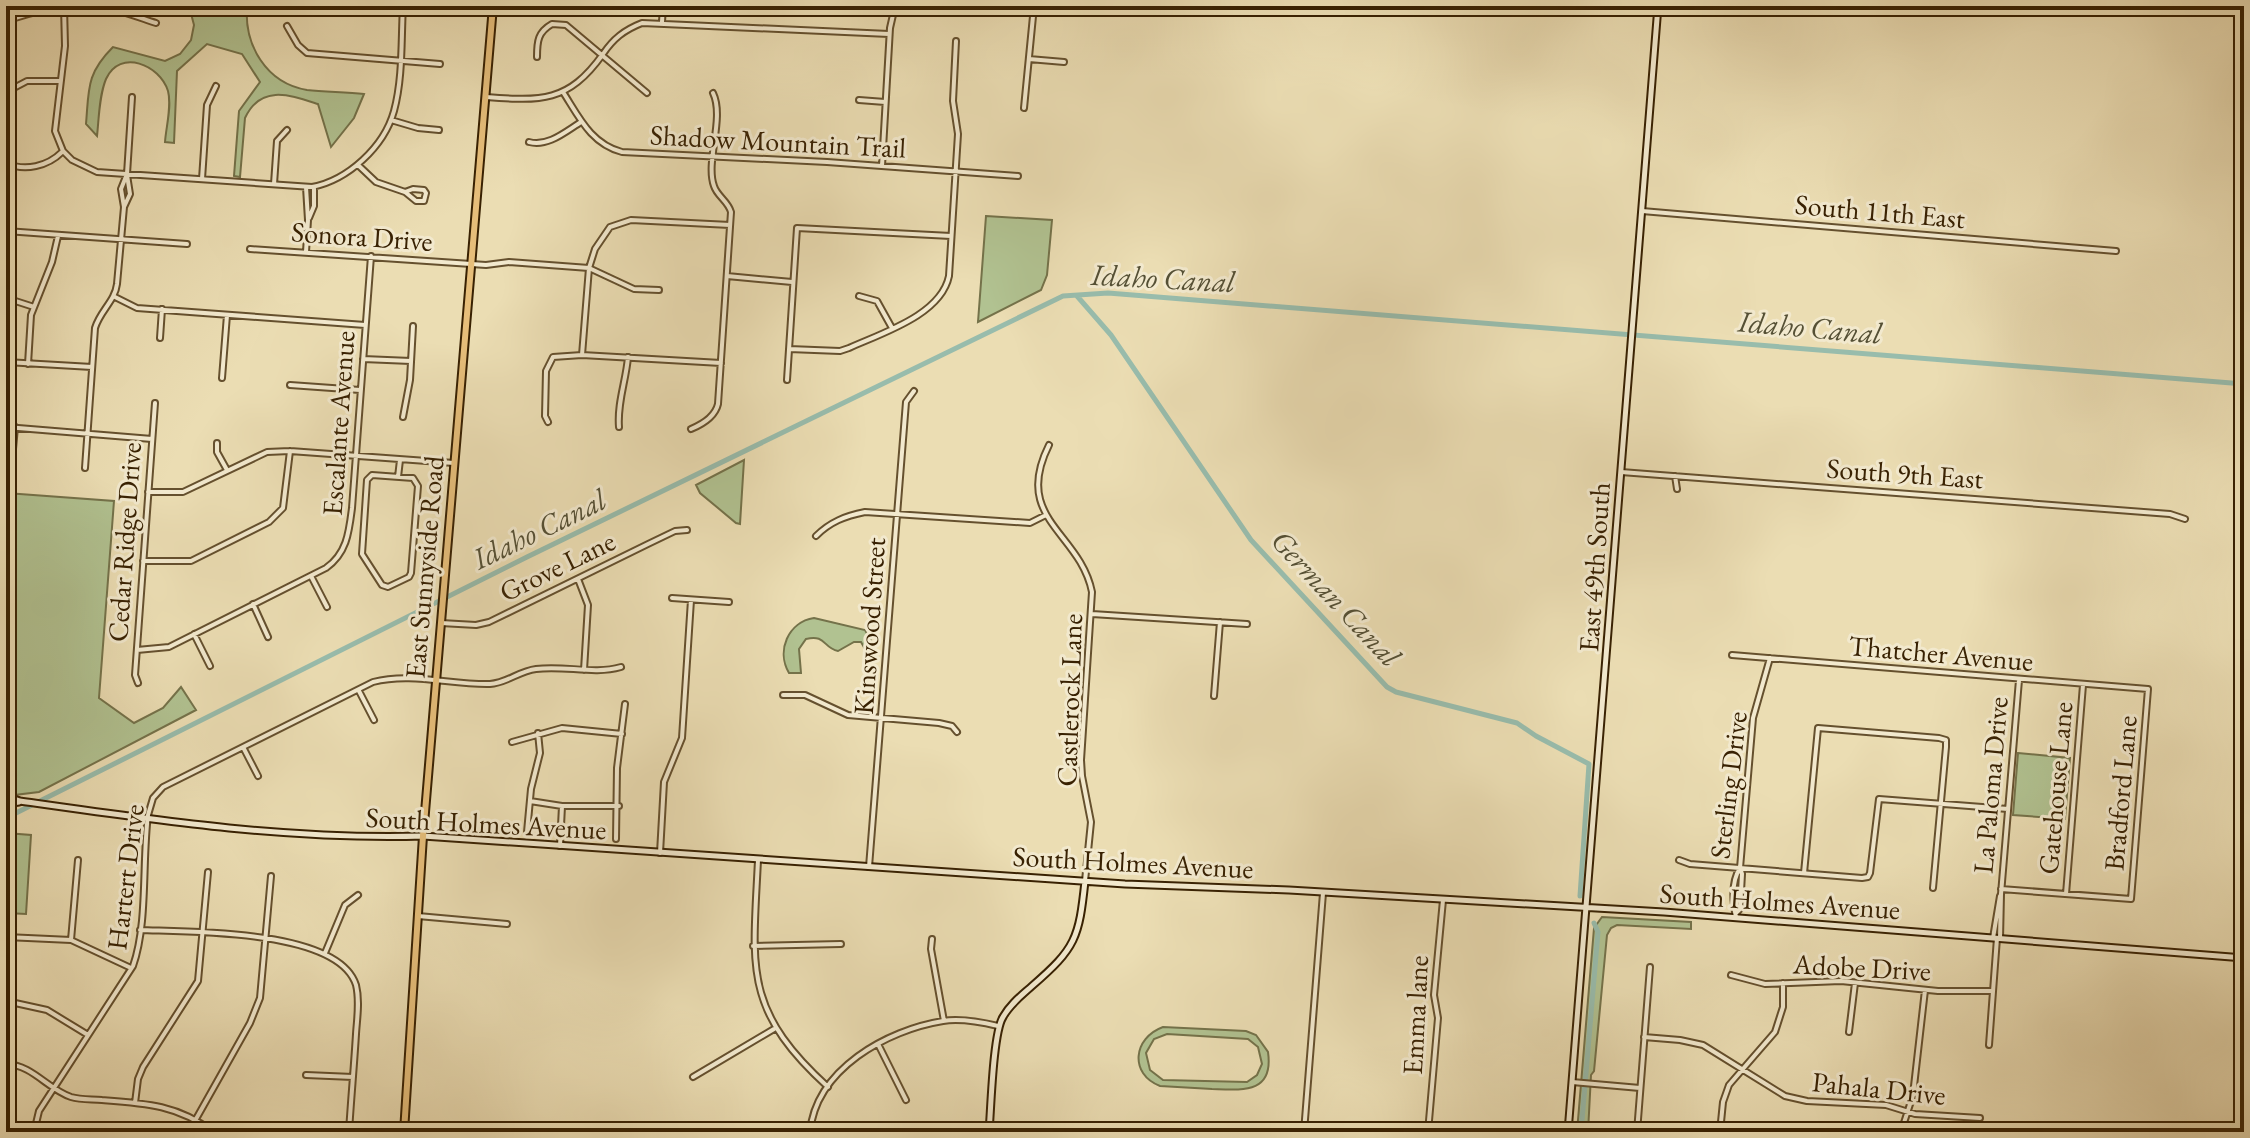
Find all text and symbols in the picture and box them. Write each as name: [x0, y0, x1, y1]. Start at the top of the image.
street label: Shadow Mountain Trail: [649, 116, 907, 166]
street label: South 11th East: [1794, 186, 1967, 236]
street label: Sonora Drive: [290, 213, 434, 259]
water label: Idaho Canal: [1089, 255, 1237, 301]
water label: Idaho Canal: [1736, 301, 1885, 353]
street label: Escalante Avenue: [314, 329, 362, 517]
street label: Cedar Ridge Drive: [99, 441, 149, 643]
street label: South 9th East: [1826, 450, 1985, 496]
street label: East Sunnyside Road: [396, 453, 452, 680]
water label: Idaho Canal: [465, 479, 614, 579]
street label: East 49th South: [1570, 481, 1618, 653]
water label: German Canal: [1263, 521, 1410, 676]
street label: Grove Lane: [493, 522, 621, 609]
street label: Kinswood Street: [845, 536, 893, 716]
street label: Castlerock Lane: [1048, 613, 1090, 787]
street label: Thatcher Avenue: [1847, 627, 2035, 679]
street label: La Paloma Drive: [1964, 695, 2016, 875]
street label: Gatehouse Lane: [2030, 700, 2080, 876]
street label: Sterling Drive: [1701, 709, 1755, 861]
street label: Bradford Lane: [2095, 714, 2145, 872]
street label: South Holmes Avenue: [365, 799, 607, 847]
street label: Hartert Drive: [98, 802, 152, 952]
street label: South Holmes Avenue: [1012, 838, 1254, 886]
street label: South Holmes Avenue: [1659, 875, 1902, 927]
street label: Adobe Drive: [1791, 945, 1932, 989]
street label: Emma lane: [1394, 954, 1436, 1076]
street label: Pahala Drive: [1810, 1063, 1948, 1113]

